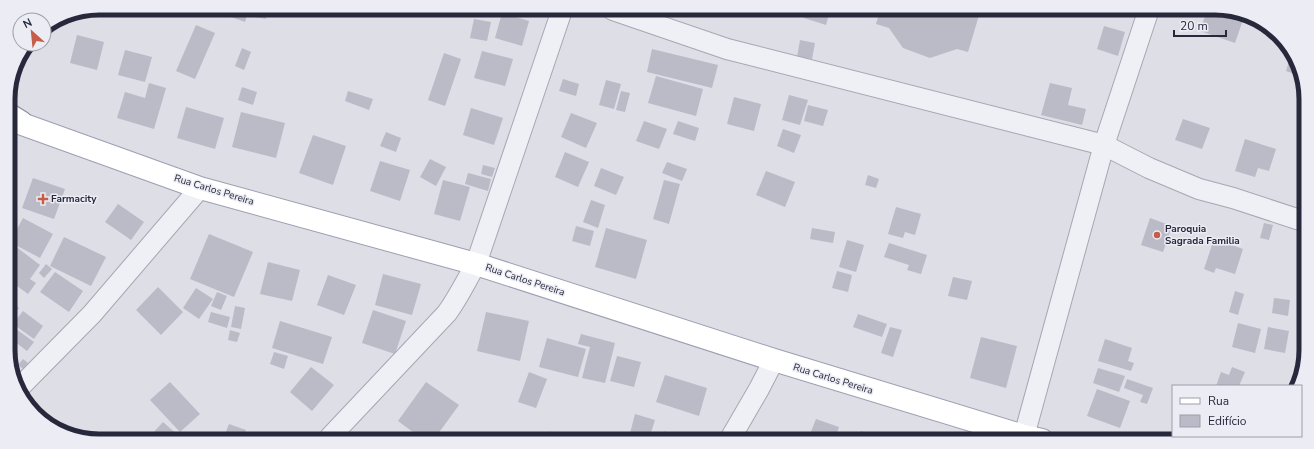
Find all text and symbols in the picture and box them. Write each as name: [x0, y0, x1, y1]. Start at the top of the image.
north arrow: [12, 12, 52, 52]
scale bar: [1174, 12, 1226, 38]
text: N: [21, 15, 35, 32]
text: 20 m: [1180, 18, 1208, 34]
street label: Rua Carlos Pereira: [172, 171, 256, 209]
place label: Farmacity: [51, 192, 97, 206]
marker: Farmacity: [38, 194, 48, 204]
place label: Paroquia Sagrada Familia: [1165, 222, 1240, 248]
marker: Paroquia Sagrada Familia: [1152, 230, 1162, 240]
street label: Rua Carlos Pereira: [483, 261, 567, 299]
street label: Rua Carlos Pereira: [791, 360, 875, 398]
legend: [1172, 385, 1302, 437]
text: Rua: [1208, 393, 1229, 409]
text: Edifício: [1208, 413, 1247, 429]

